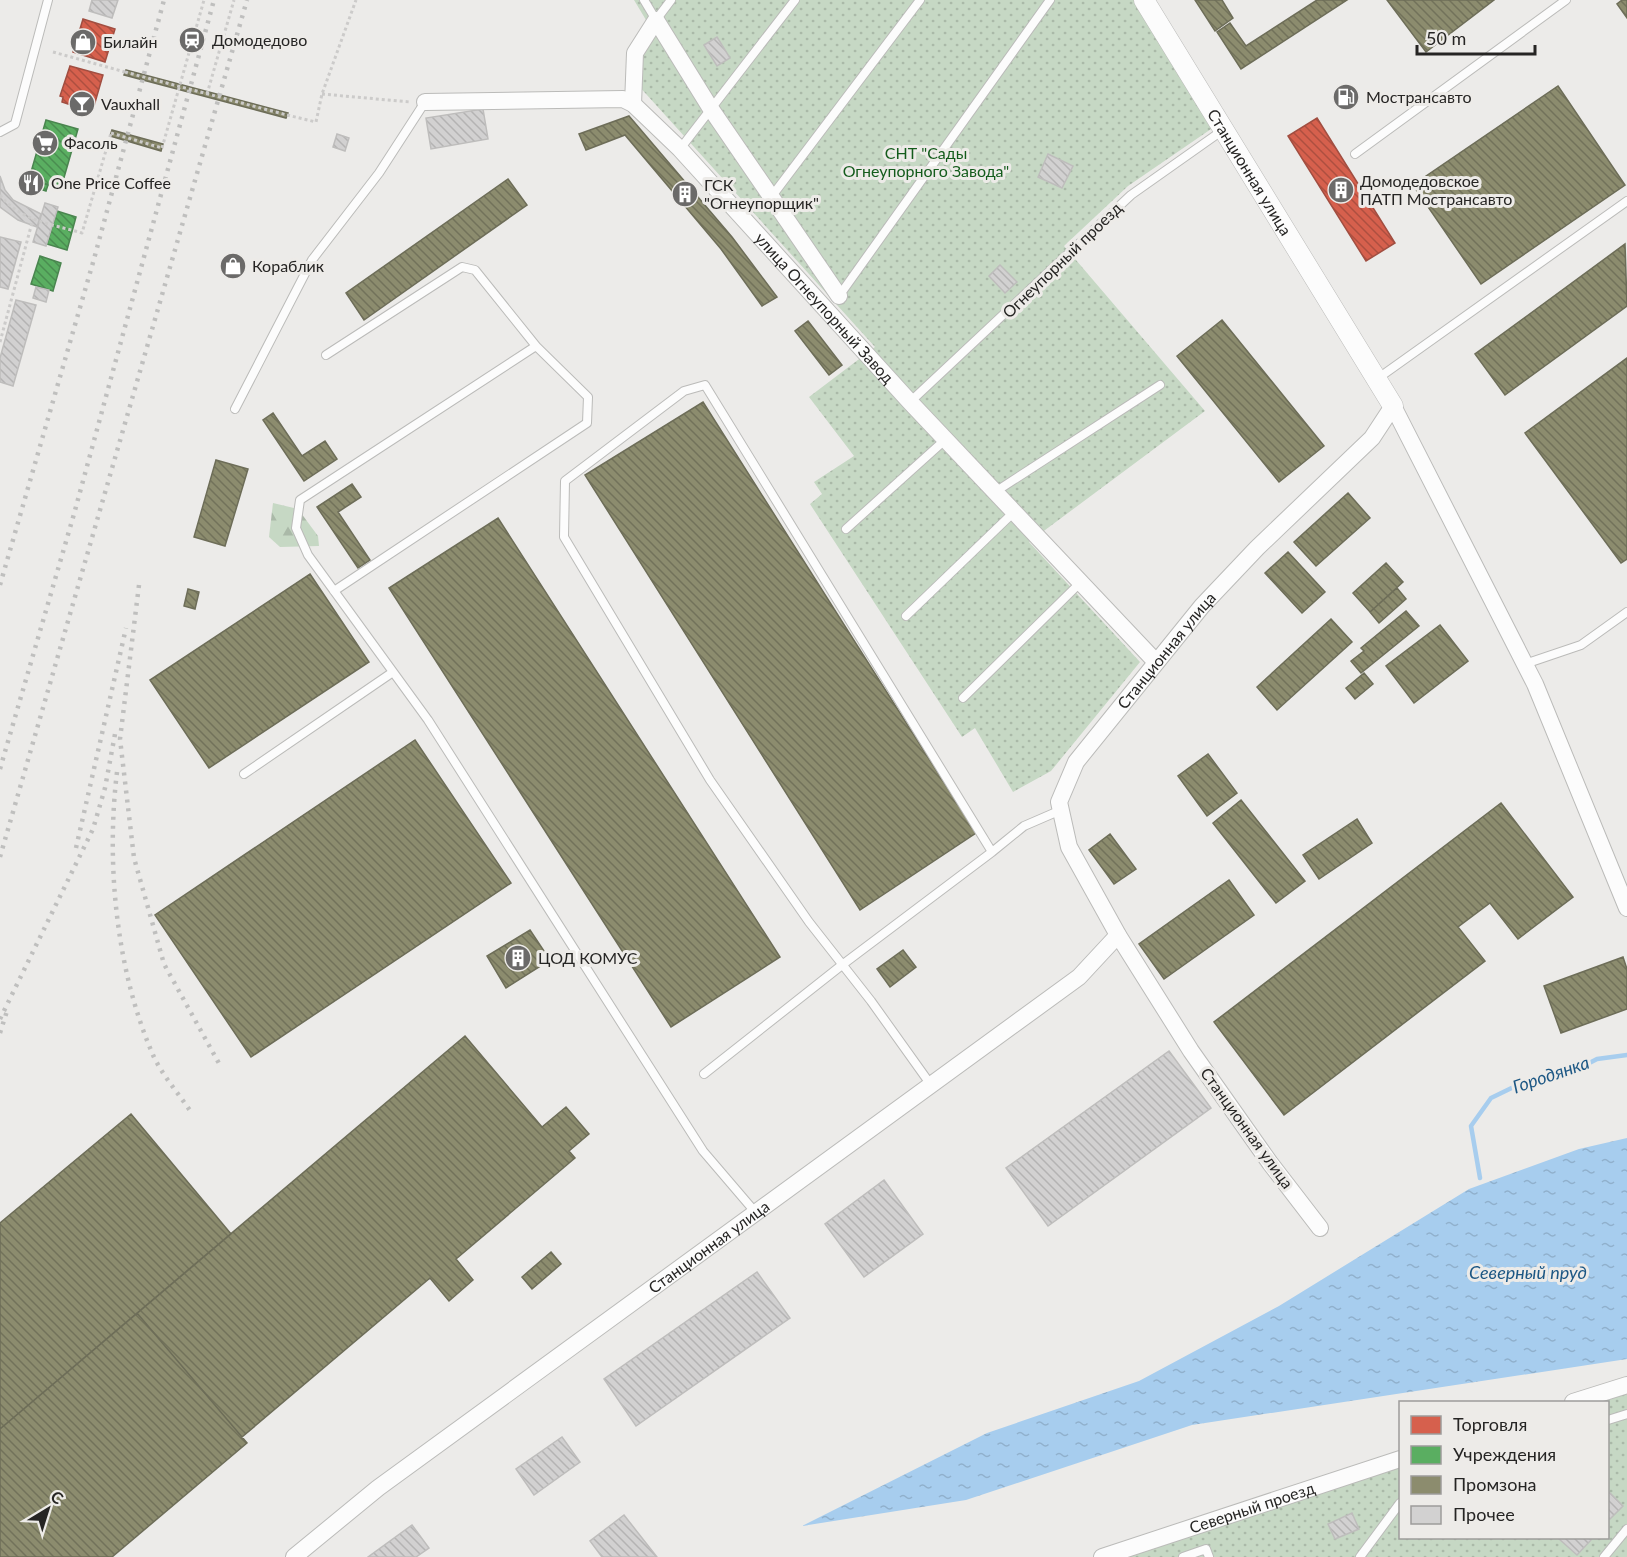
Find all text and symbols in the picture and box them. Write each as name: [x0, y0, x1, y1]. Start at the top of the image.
scale bar: [1417, 18, 1536, 56]
station icon: Домодедово: [177, 25, 207, 55]
shop icon: Билайн: [68, 27, 98, 57]
text: 50 m: [1426, 27, 1466, 49]
place label: Домодедово: [212, 30, 307, 49]
place label: Билайн: [103, 32, 158, 51]
fuel station icon: Мострансавто: [1331, 82, 1361, 112]
place label: Мострансавто: [1366, 87, 1472, 106]
bar icon: Vauxhall: [67, 89, 97, 119]
place label: Vauxhall: [101, 94, 160, 113]
street label: Станционная улица: [1204, 105, 1296, 239]
supermarket icon: Фасоль: [30, 128, 60, 158]
place label: Фасоль: [64, 133, 118, 152]
park label: СНТ "Сады Огнеупорного Завода": [843, 143, 1009, 180]
restaurant icon: One Price Coffee: [16, 168, 46, 198]
place label: Домодедовское ПАТП Мострансавто: [1360, 171, 1512, 208]
place label: One Price Coffee: [51, 173, 171, 192]
place label: ГСК "Огнеупорщик": [704, 175, 819, 212]
building icon: Домодедовское ПАТП Мострансавто: [1326, 175, 1356, 205]
building icon: ГСК "Огнеупорщик": [670, 179, 700, 209]
street label: Огнеупорный проезд: [998, 198, 1125, 321]
street label: улица Огнеупорный Завод: [751, 228, 898, 387]
shop icon: Кораблик: [218, 251, 248, 281]
place label: Кораблик: [252, 256, 325, 275]
street label: Станционная улица: [1113, 588, 1219, 712]
building icon: ЦОД КОМУС: [503, 943, 533, 973]
place label: ЦОД КОМУС: [538, 948, 638, 967]
water label: Городянка: [1509, 1051, 1592, 1097]
street label: Станционная улица: [1197, 1063, 1298, 1192]
street label: Станционная улица: [644, 1196, 773, 1297]
water label: Северный пруд: [1469, 1261, 1587, 1283]
legend: [1399, 1401, 1609, 1539]
text: Торговля: [1453, 1413, 1527, 1435]
text: Учреждения: [1453, 1443, 1556, 1465]
text: Промзона: [1453, 1473, 1536, 1495]
street label: Северный проезд: [1187, 1478, 1317, 1537]
north arrow: [18, 1479, 78, 1539]
text: С: [48, 1486, 68, 1508]
text: Прочее: [1453, 1503, 1515, 1525]

